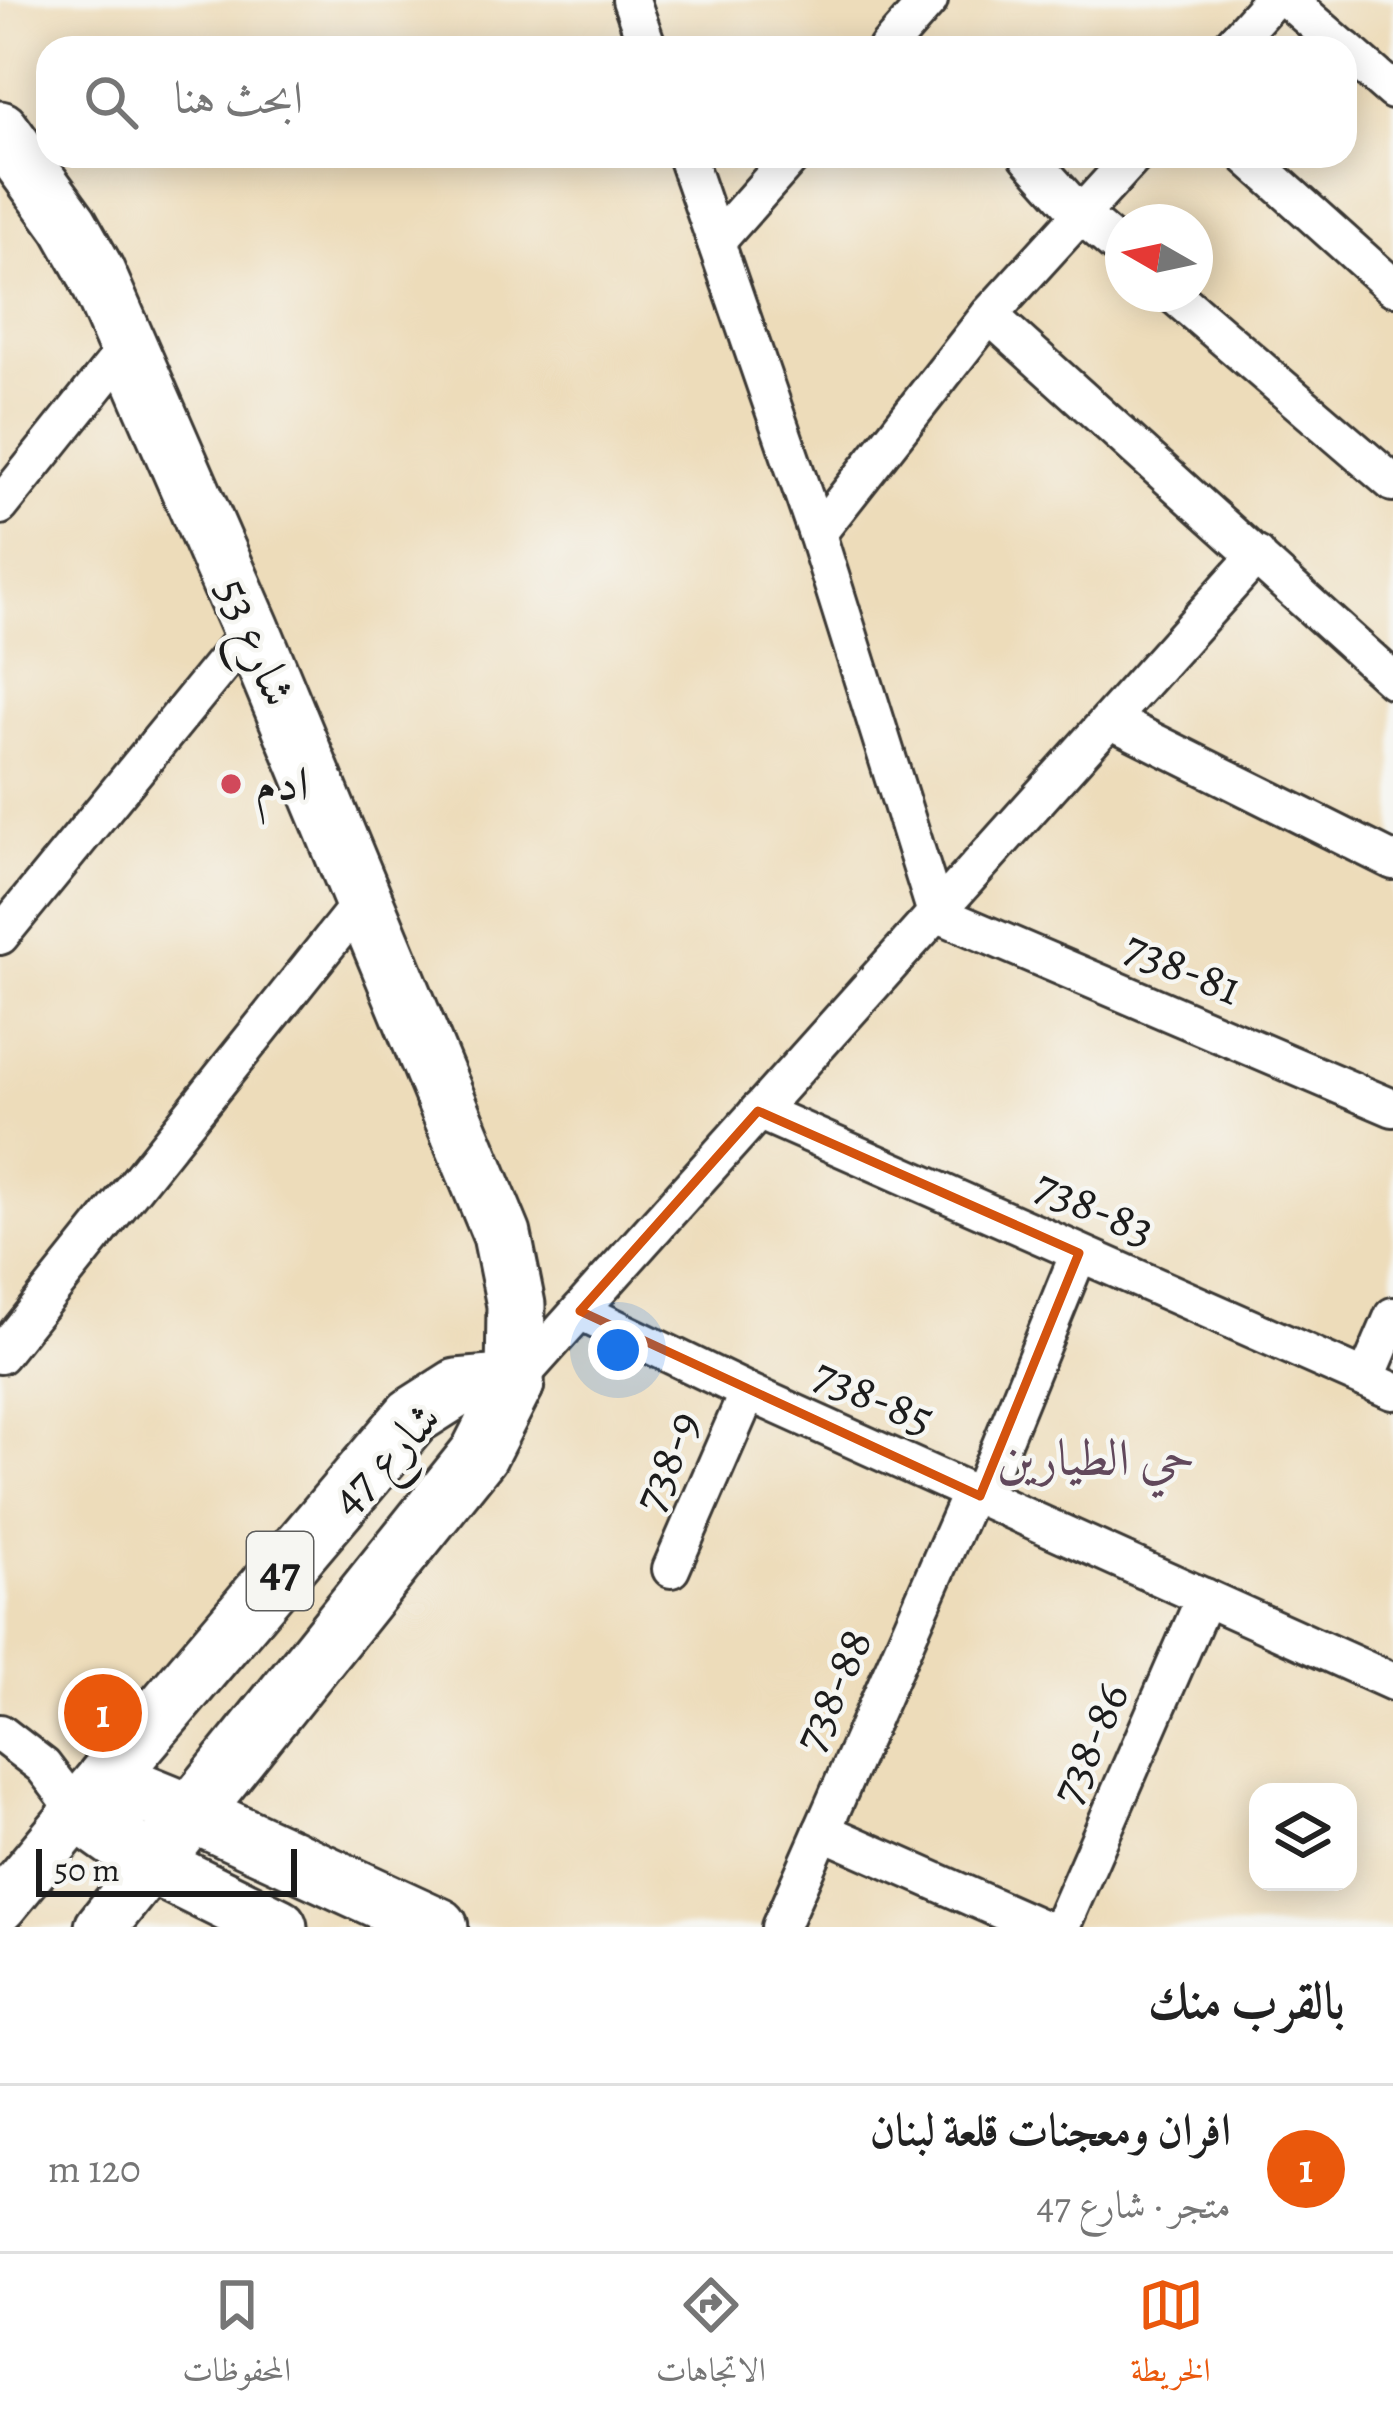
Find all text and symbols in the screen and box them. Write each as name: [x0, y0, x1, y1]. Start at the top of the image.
search box: [36, 36, 1357, 168]
text: ابحث هنا: [174, 67, 303, 129]
icon: search: [78, 69, 144, 135]
north arrow: [1105, 204, 1213, 312]
street label: شارع 53: [194, 568, 312, 719]
place label: ادم: [255, 751, 309, 825]
marker: ادم: [218, 771, 244, 797]
street label: 738-81: [1114, 913, 1252, 1021]
street label: 738-83: [1025, 1151, 1165, 1263]
your location: [588, 1320, 648, 1380]
street label: 738-85: [803, 1340, 945, 1452]
street label: شارع 47: [314, 1387, 460, 1534]
street label: 738-9: [615, 1400, 717, 1522]
district label: حي الطيارين: [997, 1423, 1195, 1499]
road number: 47: [247, 1532, 313, 1610]
street label: 738-88: [776, 1618, 888, 1762]
pin: 1: [64, 1668, 142, 1758]
street label: 738-86: [1033, 1672, 1145, 1814]
map controls: [1249, 1783, 1357, 1891]
button: layers: [1249, 1783, 1357, 1891]
scale bar: [36, 1843, 297, 1896]
text: 50 m: [54, 1847, 120, 1892]
text: بالقرب منك: [1148, 1966, 1345, 2036]
text: افران ومعجنات قلعة لبنان: [870, 2099, 1231, 2161]
text: 120 m: [48, 2142, 141, 2195]
text: 1: [1299, 2142, 1313, 2195]
text: متجر · شارع 47: [1036, 2178, 1231, 2231]
tab: المحفوظات: [182, 2272, 291, 2402]
tab: الاتجاهات: [656, 2272, 766, 2402]
tab: الخريطة: [1130, 2272, 1211, 2402]

